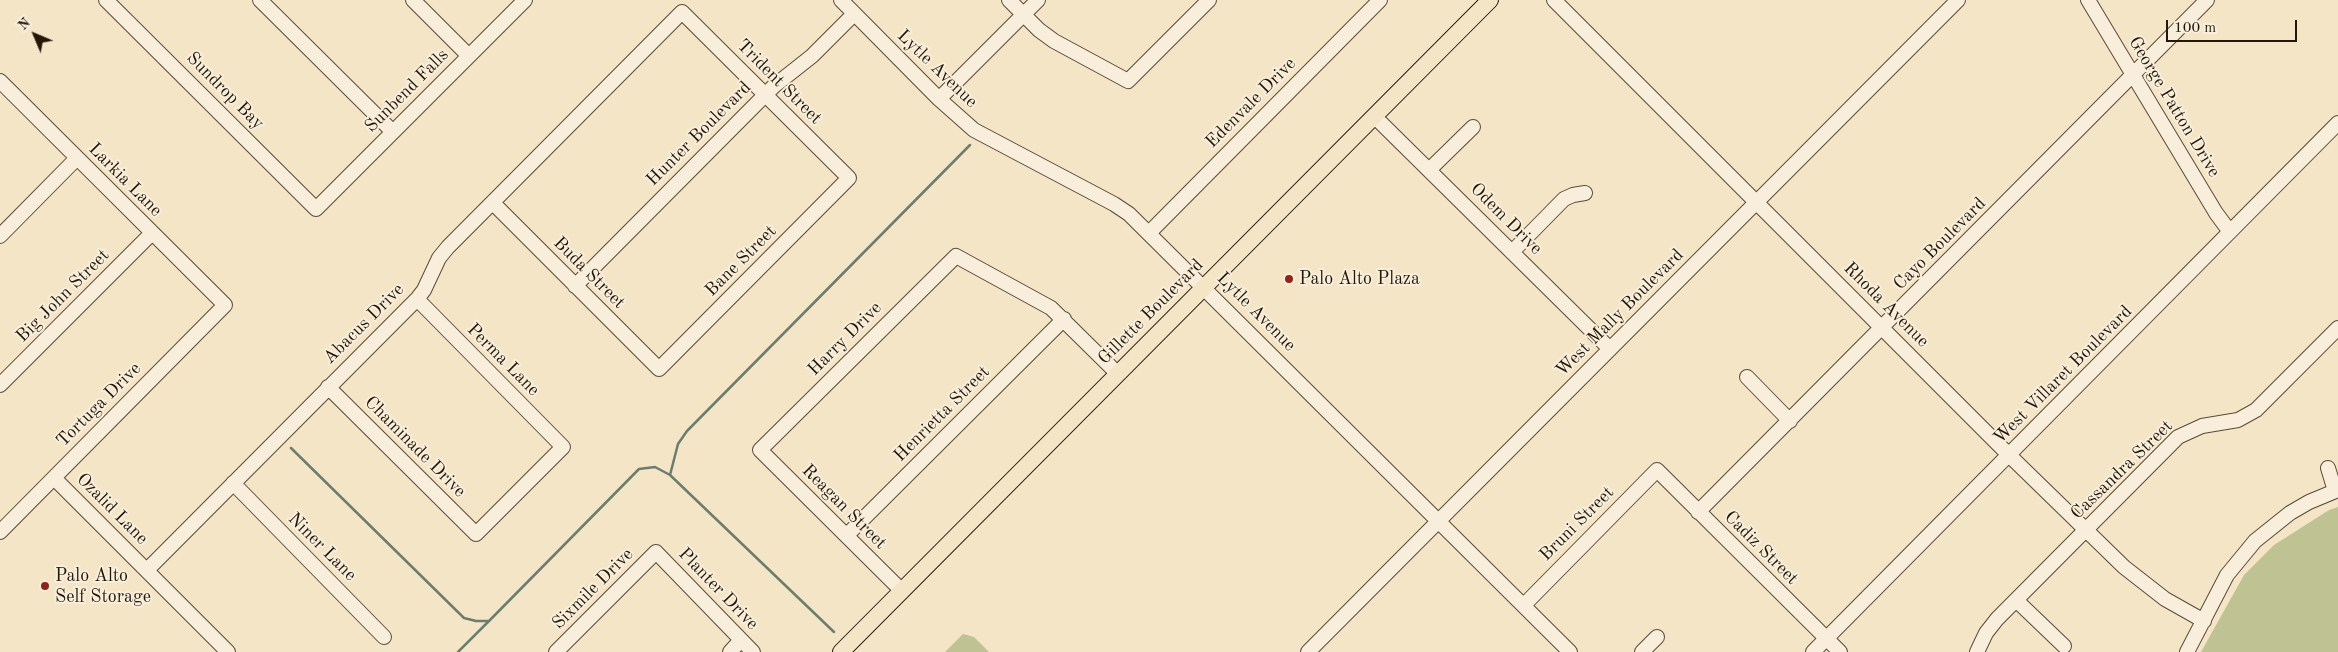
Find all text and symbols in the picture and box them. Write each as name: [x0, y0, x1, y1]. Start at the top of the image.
north arrow: [10, 10, 60, 60]
scale bar: [2168, 10, 2299, 42]
text: N: [16, 16, 33, 33]
text: 100 m: [2174, 21, 2216, 36]
street label: Lytle Avenue: [892, 25, 982, 113]
street label: George Patton Drive: [2123, 33, 2225, 181]
street label: Trident Street: [732, 35, 826, 129]
street label: Sunbend Falls: [361, 45, 453, 137]
street label: Sundrop Bay: [182, 48, 268, 134]
street label: Edenvale Drive: [1201, 53, 1301, 153]
street label: Hunter Boulevard: [642, 77, 756, 191]
street label: Larkia Lane: [84, 139, 166, 221]
street label: Odem Drive: [1466, 179, 1546, 259]
street label: Cayo Boulevard: [1889, 193, 1991, 295]
street label: Bane Street: [701, 221, 781, 301]
street label: Buda Street: [548, 232, 630, 314]
street label: Big John Street: [12, 245, 114, 347]
street label: West Mally Boulevard: [1552, 245, 1688, 381]
street label: Gillette Boulevard: [1094, 255, 1208, 369]
street label: Rhoda Avenue: [1839, 258, 1933, 352]
street label: Lytle Avenue: [1212, 268, 1300, 356]
place label: Palo Alto Plaza: [1299, 268, 1420, 290]
marker: Palo Alto Plaza: [1283, 273, 1295, 285]
street label: Abacus Drive: [319, 279, 409, 369]
street label: Harry Drive: [804, 298, 886, 380]
street label: West Villaret Boulevard: [1989, 301, 2137, 449]
street label: Perma Lane: [462, 319, 544, 401]
street label: Tortuga Drive: [52, 358, 146, 452]
street label: Henrietta Street: [889, 361, 995, 467]
street label: Chaminade Drive: [360, 392, 470, 502]
street label: Cassandra Street: [2066, 416, 2178, 524]
street label: Reagan Street: [797, 460, 891, 554]
street label: Ozalid Lane: [72, 469, 152, 549]
street label: Bruni Street: [1535, 482, 1619, 566]
street label: Cadiz Street: [1719, 506, 1803, 590]
street label: Niner Lane: [283, 508, 361, 586]
street label: Planter Drive: [673, 543, 763, 635]
street label: Sixmile Drive: [548, 544, 638, 634]
place label: Palo Alto Self Storage: [55, 565, 151, 608]
marker: Palo Alto Self Storage: [39, 580, 51, 592]

